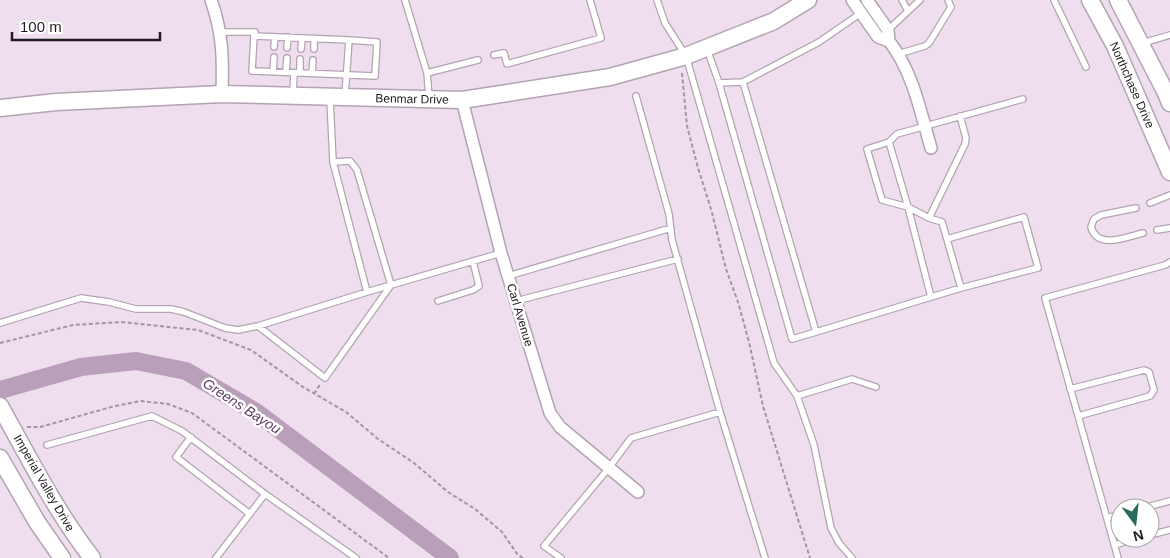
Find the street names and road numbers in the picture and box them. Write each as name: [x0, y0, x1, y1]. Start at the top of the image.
street label: Northchase Drive: [1107, 40, 1157, 130]
street label: Benmar Drive: [375, 91, 449, 107]
street label: Carl Avenue: [504, 282, 536, 349]
street label: Imperial Valley Drive: [11, 432, 78, 534]

